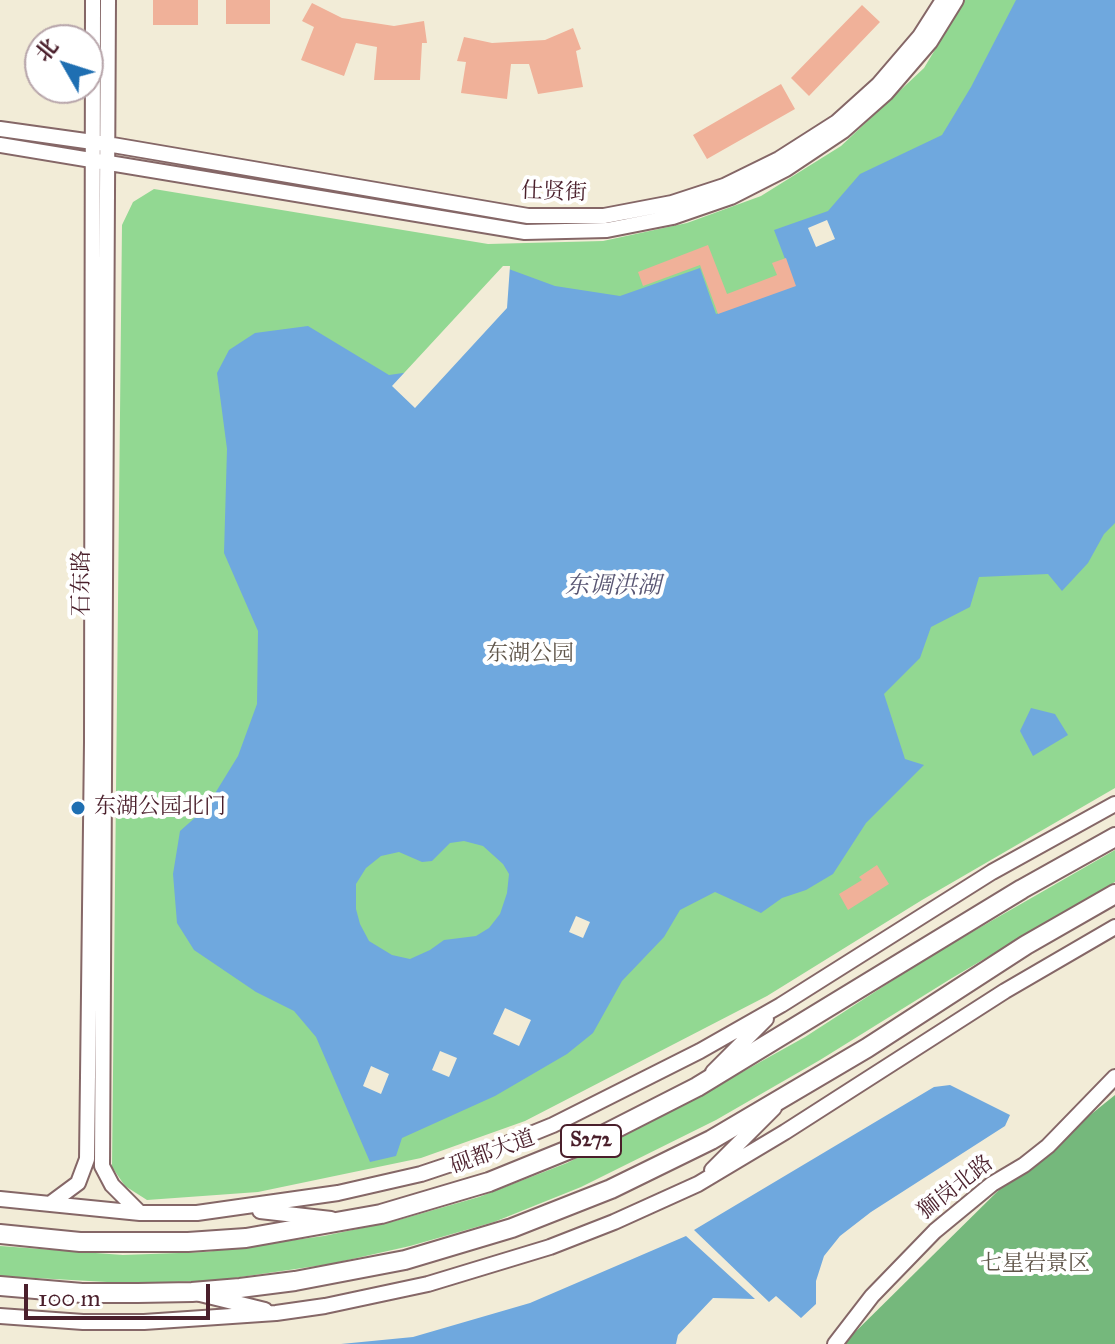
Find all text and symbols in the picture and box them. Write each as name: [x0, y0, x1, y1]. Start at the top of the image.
north arrow: [24, 24, 104, 104]
text: 北: [29, 33, 64, 67]
street label: 仕贤街: [521, 179, 587, 207]
street label: 石东路: [70, 550, 96, 616]
water label: 东调洪湖: [565, 573, 661, 601]
park label: 东湖公园: [486, 642, 574, 668]
place label: 东湖公园北门: [94, 795, 226, 821]
marker: 东湖公园北门: [69, 799, 87, 817]
road number: S272: [561, 1125, 621, 1157]
street label: 砚都大道: [447, 1126, 539, 1180]
street label: 獅岗北路: [913, 1151, 999, 1225]
park label: 七星岩景区: [980, 1252, 1090, 1278]
scale bar: [28, 1268, 214, 1318]
text: 100 m: [38, 1283, 101, 1313]

